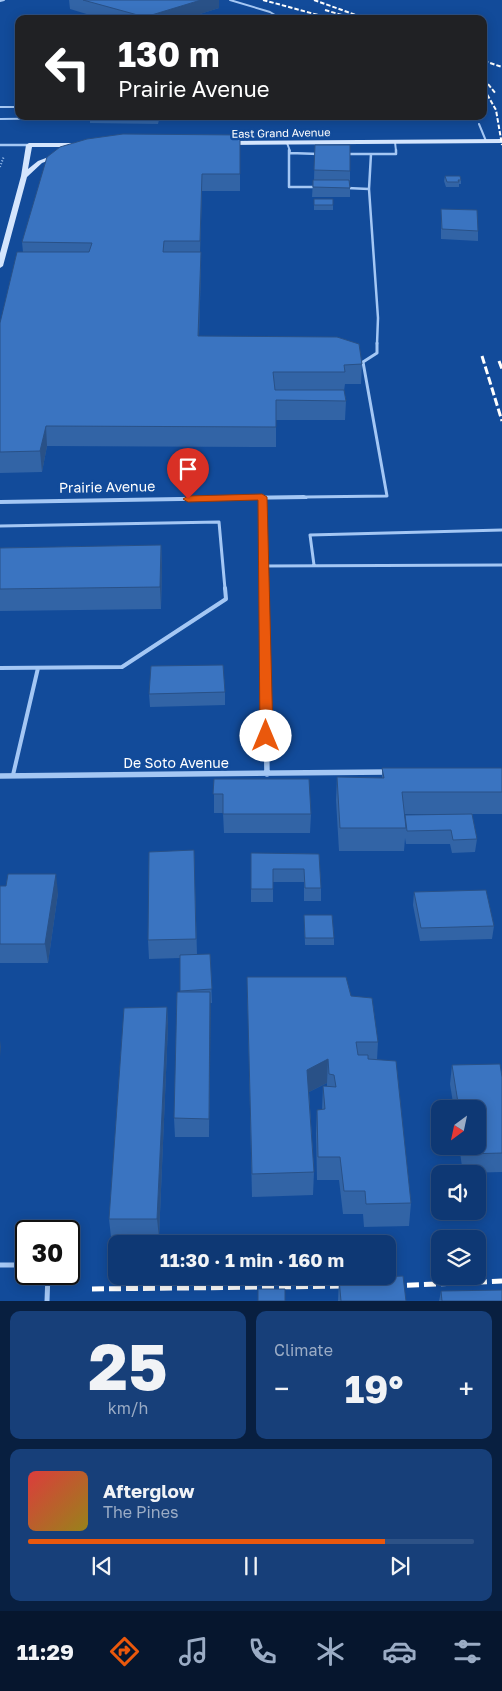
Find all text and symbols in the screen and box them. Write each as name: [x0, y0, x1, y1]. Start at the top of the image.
text: 130 m: [118, 33, 220, 75]
icon: left: [35, 35, 100, 100]
text: Prairie Avenue: [118, 75, 270, 102]
street label: East Grand Avenue: [231, 125, 331, 140]
pin: [167, 448, 209, 499]
icon: arrive: [174, 455, 202, 483]
street label: Prairie Avenue: [59, 477, 155, 496]
position arrow: [239, 709, 291, 761]
street label: De Soto Avenue: [123, 754, 229, 771]
north arrow: [431, 1100, 486, 1155]
map controls: [431, 1100, 486, 1285]
button: sound: [431, 1165, 486, 1220]
speed limit sign: 30: [15, 1220, 80, 1285]
button: layers: [431, 1230, 486, 1285]
text: 11:30 · 1 min · 160 m: [160, 1248, 344, 1271]
text: 25: [88, 1326, 168, 1404]
text: Climate: [274, 1340, 333, 1360]
text: 19°: [345, 1366, 403, 1411]
text: −: [274, 1372, 289, 1405]
text: +: [459, 1372, 474, 1405]
text: km/h: [108, 1398, 148, 1418]
text: Afterglow: [103, 1479, 194, 1502]
text: The Pines: [103, 1502, 178, 1522]
icon: previous: [88, 1552, 116, 1580]
icon: pause: [237, 1552, 265, 1580]
icon: next: [386, 1552, 414, 1580]
icon: directions: [107, 1634, 142, 1669]
icon: music: [176, 1634, 211, 1669]
icon: phone: [245, 1634, 280, 1669]
icon: climate: [313, 1634, 348, 1669]
icon: car: [382, 1634, 417, 1669]
icon: filters: [450, 1634, 485, 1669]
text: 11:29: [17, 1638, 74, 1665]

